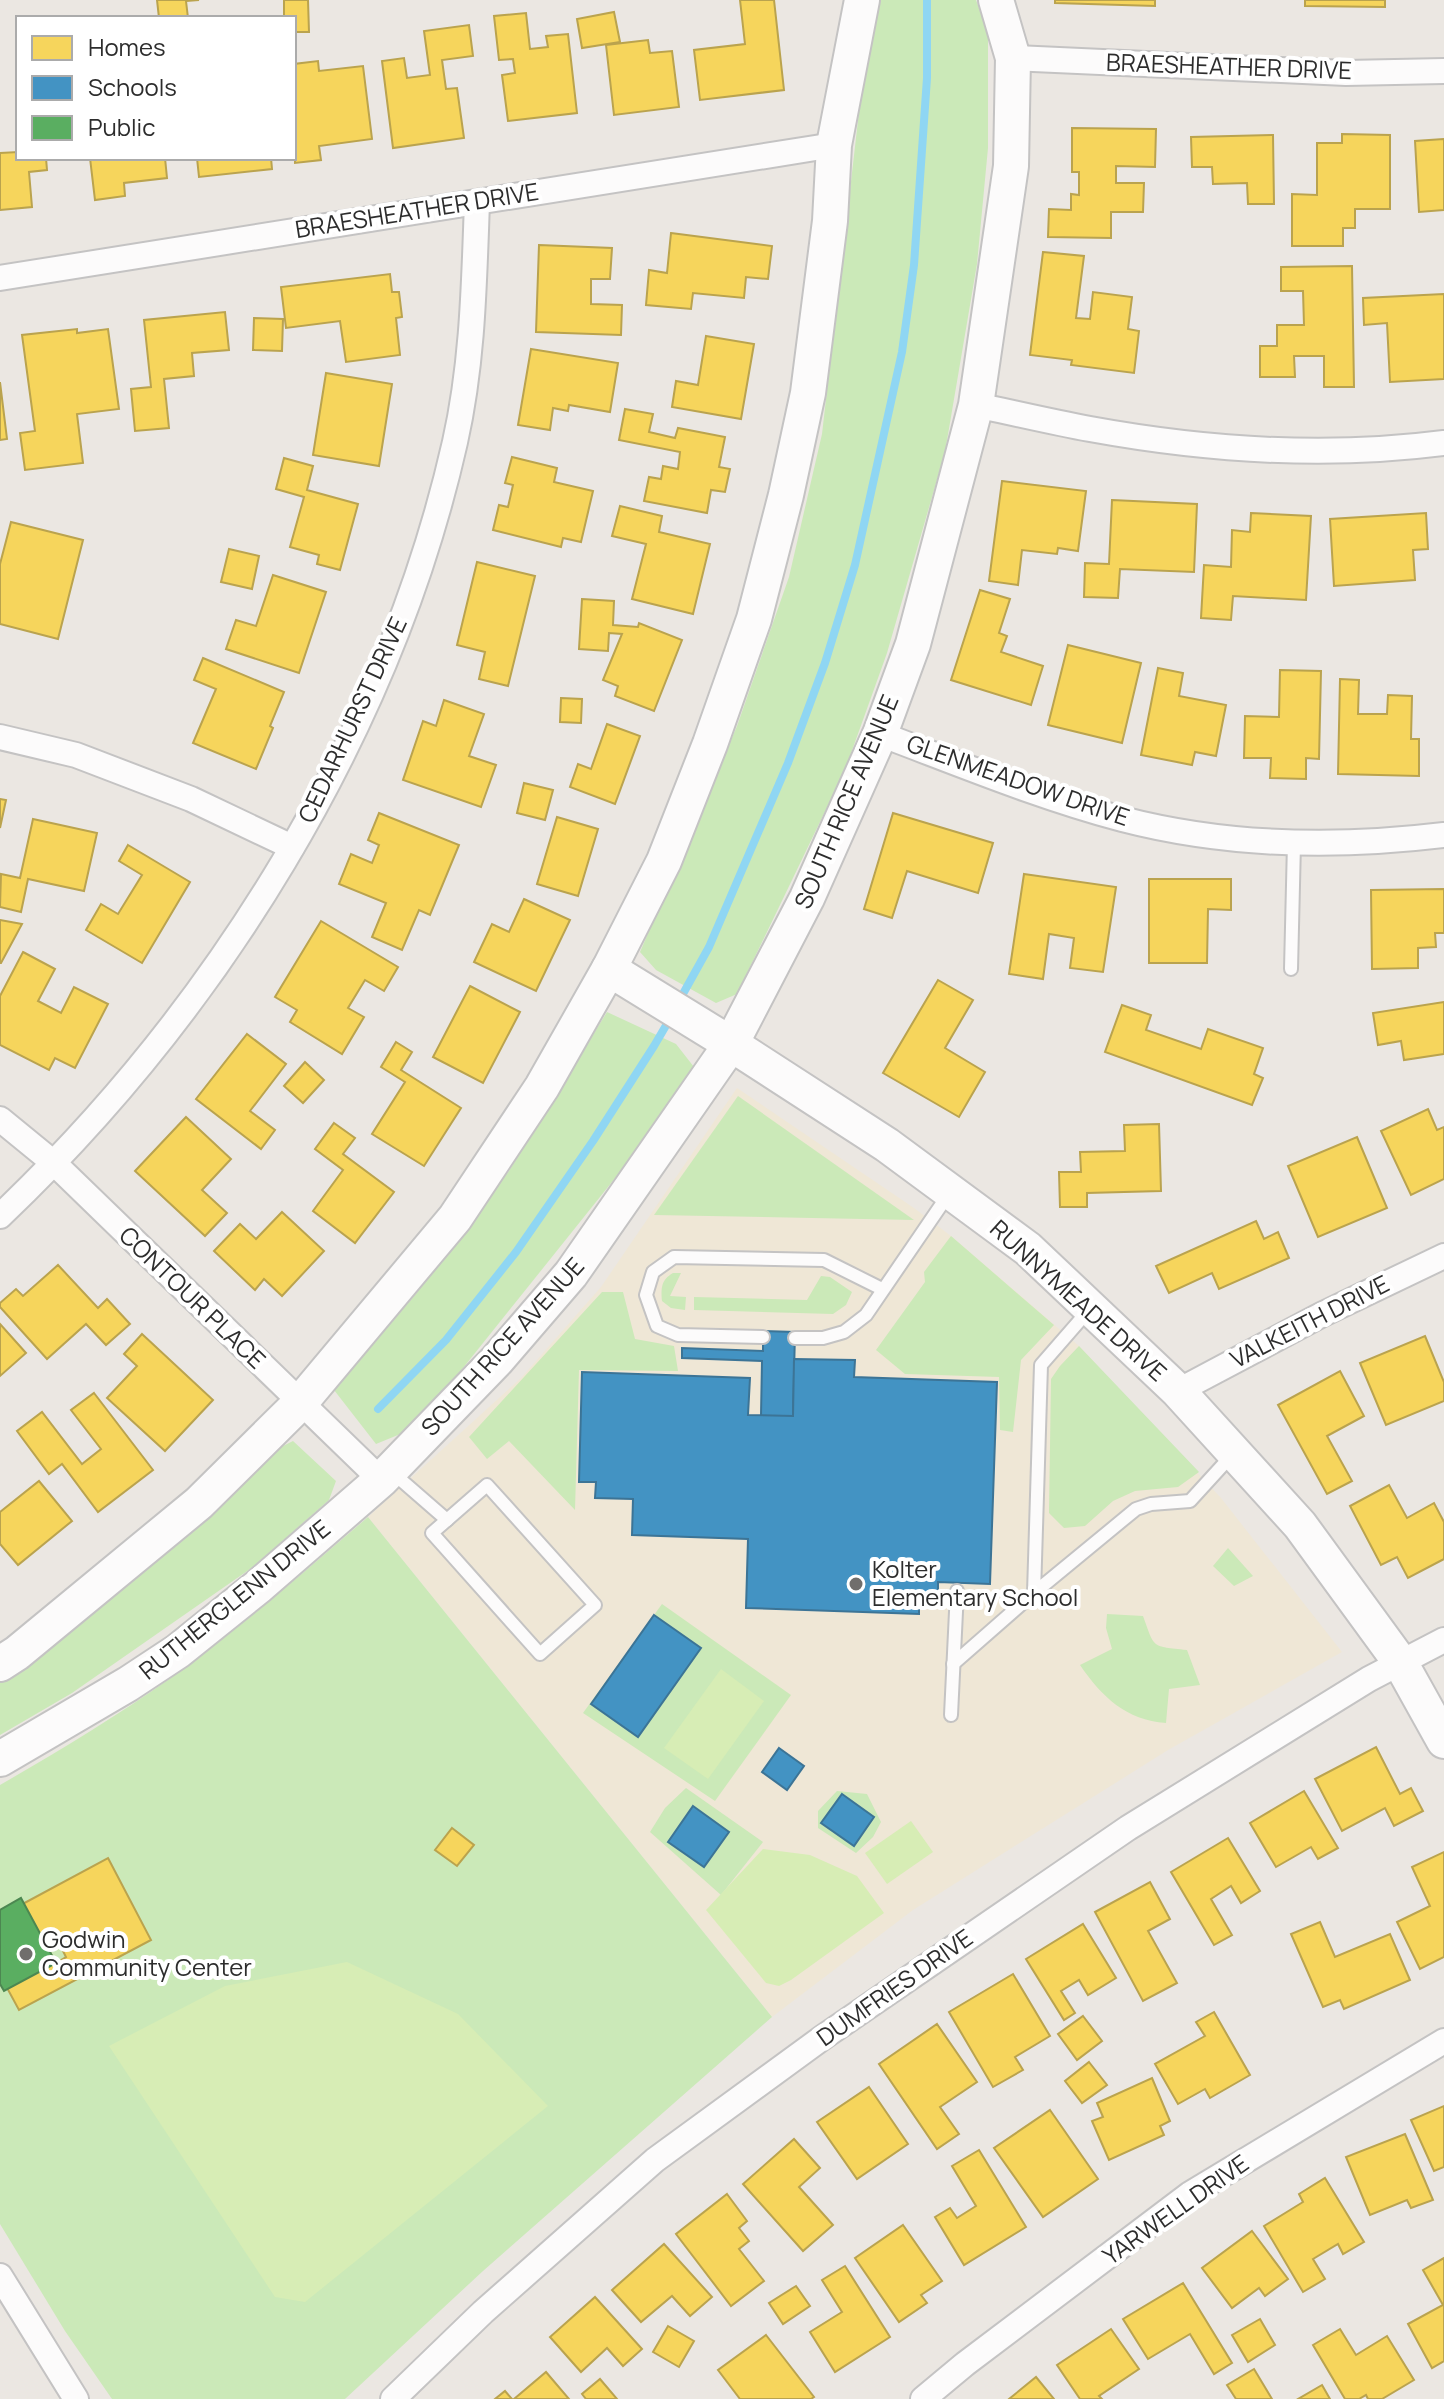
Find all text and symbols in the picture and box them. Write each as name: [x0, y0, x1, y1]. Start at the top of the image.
legend: [16, 16, 296, 160]
text: Homes: [88, 30, 166, 63]
street label: BRAESHEATHER DRIVE: [1105, 45, 1353, 86]
text: Schools: [88, 70, 177, 103]
text: Public: [88, 110, 155, 143]
street label: BRAESHEATHER DRIVE: [293, 174, 541, 245]
street label: CEDARHURST DRIVE: [289, 611, 414, 828]
street label: SOUTH RICE AVENUE: [786, 689, 906, 914]
street label: GLENMEADOW DRIVE: [903, 726, 1134, 833]
street label: RUNNYMEADE DRIVE: [984, 1212, 1174, 1388]
street label: CONTOUR PLACE: [113, 1218, 273, 1375]
street label: SOUTH RICE AVENUE: [413, 1250, 591, 1442]
street label: VALKEITH DRIVE: [1224, 1266, 1394, 1375]
street label: RUTHERGLENN DRIVE: [132, 1511, 337, 1686]
place label: Kolter Elementary School: [872, 1552, 1078, 1613]
marker: Kolter Elementary School: [847, 1575, 865, 1593]
street label: DUMFRIES DRIVE: [809, 1921, 979, 2053]
place label: Godwin Community Center: [42, 1922, 252, 1983]
marker: Godwin Community Center: [17, 1945, 35, 1963]
street label: YARWELL DRIVE: [1096, 2146, 1255, 2271]

